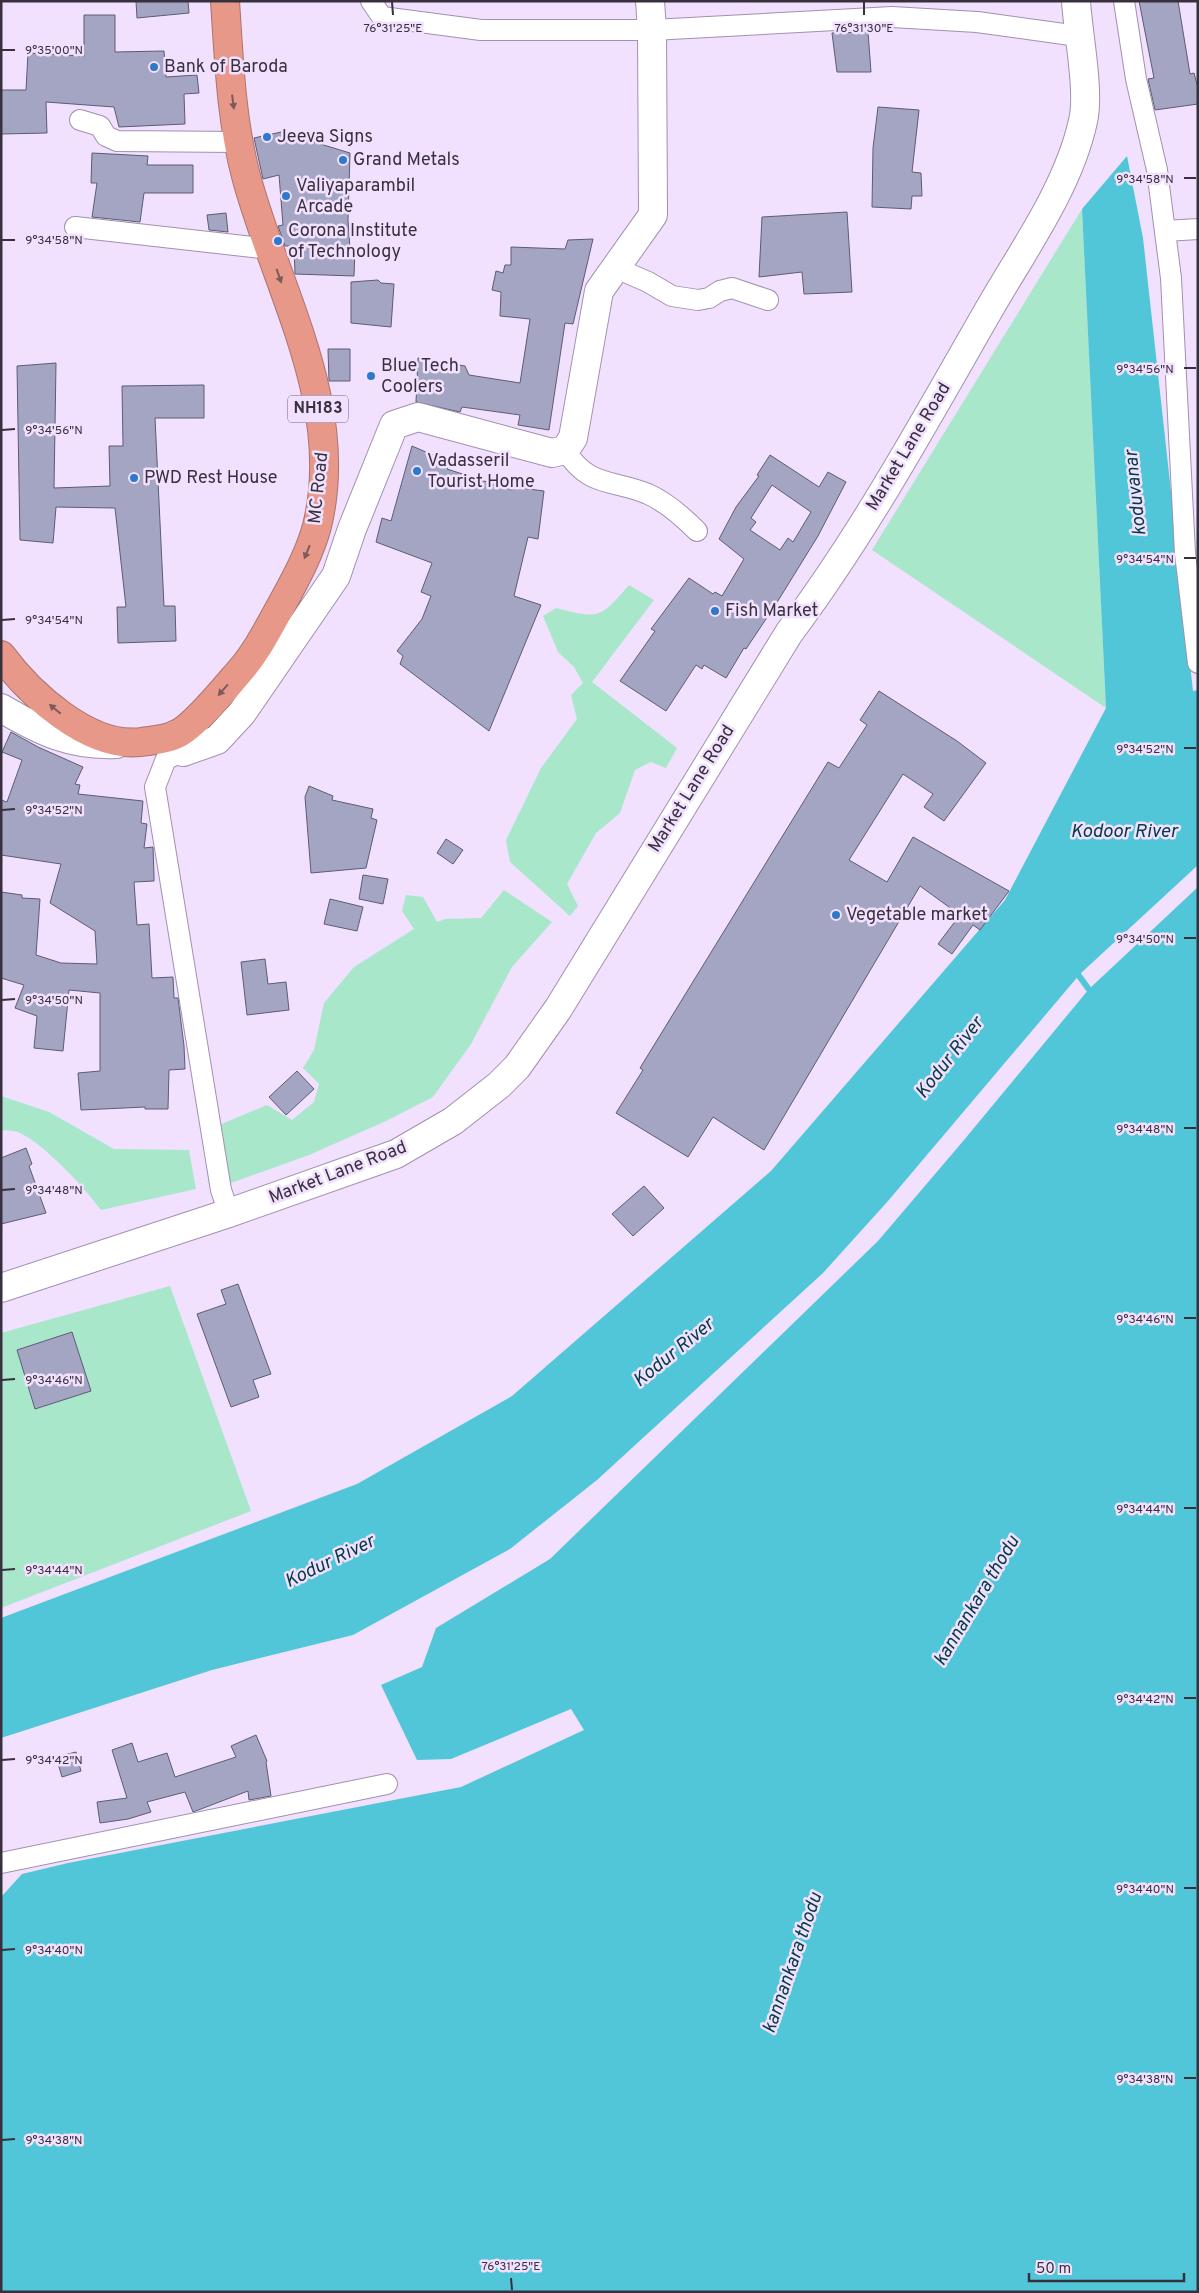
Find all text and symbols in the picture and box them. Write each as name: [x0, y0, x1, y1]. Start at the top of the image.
text: 76°31'25"E: [364, 21, 422, 37]
text: 76°31'30"E: [835, 21, 893, 37]
text: 9°35'00"N: [25, 43, 83, 59]
place label: Bank of Baroda: [164, 56, 288, 79]
marker: Bank of Baroda: [148, 61, 160, 73]
one-way arrow: [229, 95, 237, 111]
place label: Jeeva Signs: [277, 126, 373, 149]
marker: Jeeva Signs: [261, 131, 273, 143]
place label: Grand Metals: [353, 149, 460, 172]
marker: Grand Metals: [337, 154, 349, 166]
text: 9°34'58"N: [1116, 172, 1174, 188]
place label: Valiyaparambil Arcade: [296, 175, 415, 219]
marker: Valiyaparambil Arcade: [280, 190, 292, 202]
place label: Corona Institute of Technology: [288, 220, 417, 264]
text: 9°34'58"N: [25, 233, 83, 249]
marker: Corona Institute of Technology: [272, 235, 284, 247]
one-way arrow: [276, 268, 283, 283]
place label: Blue Tech Coolers: [381, 355, 459, 399]
text: 9°34'56"N: [1116, 362, 1174, 378]
marker: Blue Tech Coolers: [365, 370, 377, 382]
street label: Market Lane Road: [862, 379, 956, 515]
road number: NH183: [288, 396, 348, 422]
text: 9°34'56"N: [25, 423, 83, 439]
water label: koduvanar: [1119, 447, 1152, 537]
place label: Vadasseril Tourist Home: [427, 450, 535, 494]
street label: MC Road: [304, 451, 334, 525]
marker: Vadasseril Tourist Home: [411, 465, 423, 477]
place label: PWD Rest House: [144, 467, 277, 490]
marker: PWD Rest House: [128, 472, 140, 484]
one-way arrow: [303, 545, 311, 560]
text: 9°34'54"N: [1116, 552, 1174, 568]
place label: Fish Market: [725, 600, 818, 623]
marker: Fish Market: [709, 605, 721, 617]
text: 9°34'54"N: [25, 613, 83, 629]
one-way arrow: [218, 684, 229, 697]
one-way arrow: [50, 703, 62, 715]
street label: Market Lane Road: [644, 721, 740, 857]
text: 9°34'52"N: [1116, 742, 1174, 758]
text: 9°34'52"N: [25, 803, 83, 819]
water label: Kodoor River: [1071, 820, 1179, 844]
place label: Vegetable market: [846, 904, 988, 927]
marker: Vegetable market: [830, 909, 842, 921]
text: 9°34'50"N: [1116, 932, 1174, 948]
text: 9°34'50"N: [25, 993, 83, 1009]
water label: Kodur River: [911, 1011, 990, 1104]
text: 9°34'48"N: [1116, 1122, 1174, 1138]
street label: Market Lane Road: [266, 1136, 410, 1210]
text: 9°34'48"N: [25, 1183, 83, 1199]
water label: Kodur River: [629, 1312, 721, 1393]
text: 9°34'46"N: [1116, 1312, 1174, 1328]
text: 9°34'46"N: [25, 1373, 83, 1389]
text: 9°34'44"N: [1116, 1502, 1174, 1518]
water label: Kodur River: [281, 1529, 381, 1594]
water label: kannankara thodu: [929, 1531, 1026, 1670]
text: 9°34'44"N: [25, 1563, 83, 1579]
text: 9°34'42"N: [1116, 1692, 1174, 1708]
text: 9°34'42"N: [25, 1753, 83, 1769]
text: 9°34'40"N: [1116, 1882, 1174, 1898]
water label: kannankara thodu: [758, 1889, 829, 2037]
text: 9°34'40"N: [25, 1943, 83, 1959]
text: 9°34'38"N: [1116, 2072, 1174, 2088]
text: 9°34'38"N: [25, 2133, 83, 2149]
scale bar: [1029, 2250, 1184, 2282]
text: 76°31'25"E: [482, 2259, 540, 2275]
text: 50 m: [1036, 2260, 1071, 2279]

